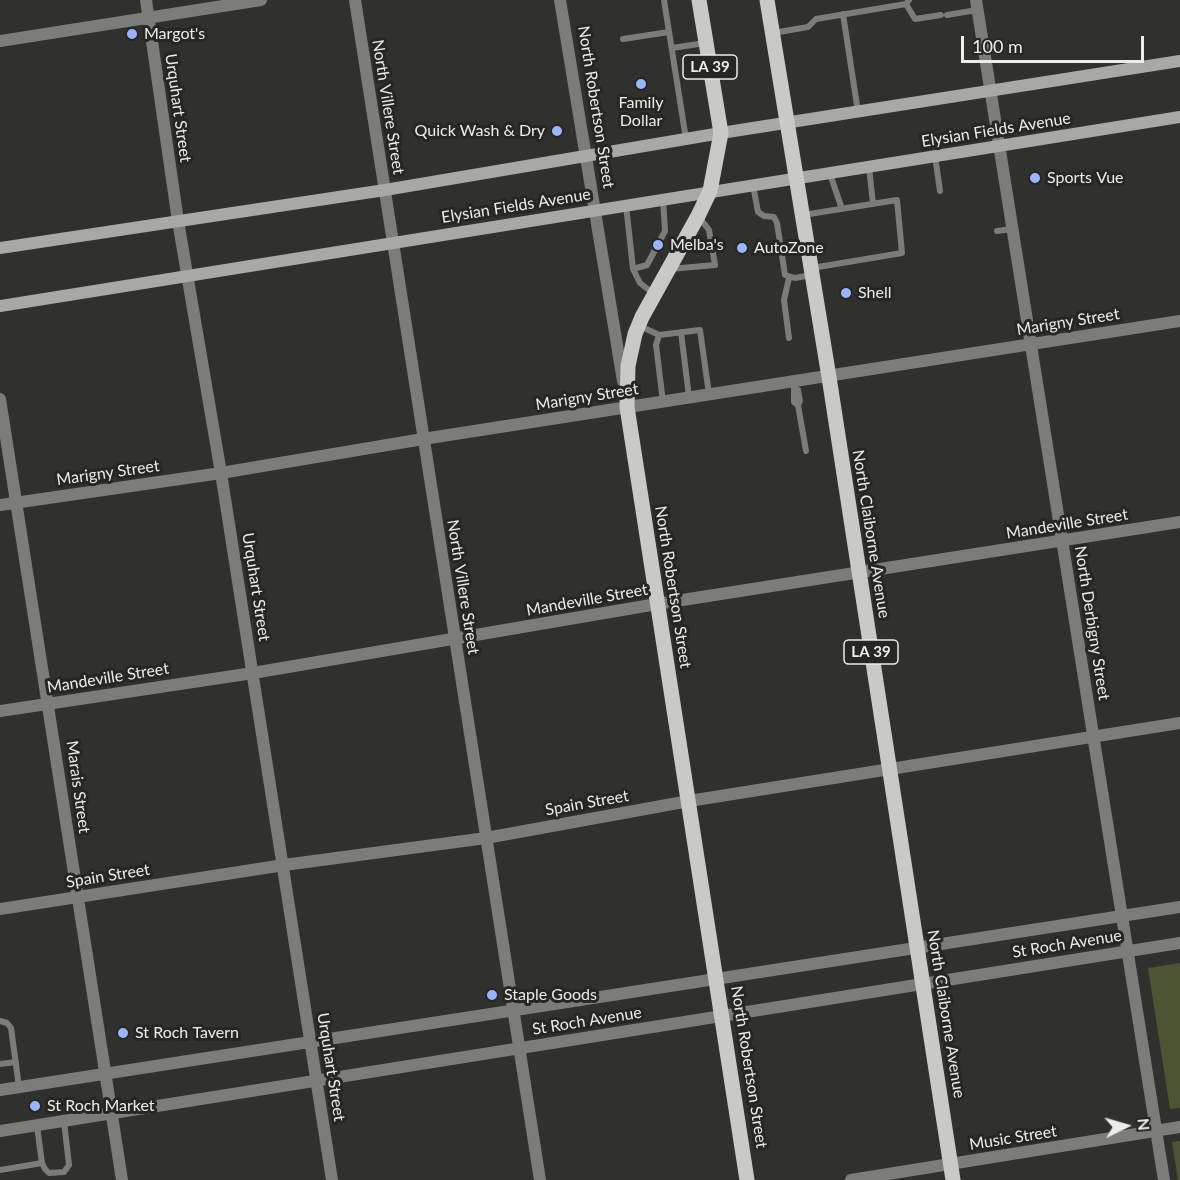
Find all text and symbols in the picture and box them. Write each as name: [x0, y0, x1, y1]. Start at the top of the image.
place label: Margot's: [144, 24, 205, 44]
street label: North Robertson Street: [574, 24, 618, 190]
scale bar: [964, 24, 1147, 62]
marker: Margot's: [125, 27, 139, 41]
text: 100 m: [972, 35, 1023, 57]
street label: North Villere Street: [368, 38, 408, 176]
street label: Urquhart Street: [161, 52, 195, 164]
road number: LA 39: [683, 55, 737, 79]
marker: Family Dollar: [634, 77, 648, 91]
place label: Family Dollar: [619, 93, 663, 131]
street label: Elysian Fields Avenue: [920, 109, 1072, 151]
place label: Quick Wash & Dry: [415, 121, 545, 141]
marker: Quick Wash & Dry: [550, 124, 564, 138]
place label: Sports Vue: [1047, 168, 1124, 188]
marker: Sports Vue: [1028, 171, 1042, 185]
street label: Elysian Fields Avenue: [440, 185, 592, 227]
place label: Melba's: [670, 235, 724, 255]
marker: Melba's: [651, 238, 665, 252]
place label: AutoZone: [754, 238, 824, 258]
marker: AutoZone: [735, 241, 749, 255]
place label: Shell: [858, 283, 891, 303]
marker: Shell: [839, 286, 853, 300]
street label: Marigny Street: [1015, 304, 1121, 340]
street label: Marigny Street: [534, 379, 640, 415]
street label: North Claiborne Avenue: [848, 448, 894, 620]
street label: Marigny Street: [55, 456, 161, 490]
street label: North Robertson Street: [651, 504, 695, 670]
street label: Mandeville Street: [1005, 505, 1129, 543]
street label: North Villere Street: [443, 518, 483, 656]
street label: Urquhart Street: [238, 531, 274, 643]
street label: North Derbigny Street: [1070, 544, 1114, 702]
street label: Mandeville Street: [525, 580, 649, 620]
road number: LA 39: [844, 640, 898, 664]
street label: Mandeville Street: [46, 659, 170, 697]
street label: Marais Street: [62, 740, 94, 834]
street label: Spain Street: [544, 786, 630, 820]
street label: Spain Street: [65, 860, 151, 892]
street label: St Roch Avenue: [1011, 926, 1123, 962]
street label: North Claiborne Avenue: [923, 928, 969, 1100]
street label: North Robertson Street: [727, 984, 771, 1150]
place label: Staple Goods: [504, 985, 597, 1005]
marker: Staple Goods: [485, 988, 499, 1002]
street label: St Roch Avenue: [531, 1003, 643, 1039]
street label: Urquhart Street: [313, 1011, 349, 1123]
place label: St Roch Tavern: [135, 1023, 239, 1043]
marker: St Roch Tavern: [116, 1026, 130, 1040]
place label: St Roch Market: [47, 1096, 155, 1116]
north arrow: [1096, 1096, 1156, 1156]
marker: St Roch Market: [28, 1099, 42, 1113]
text: N: [1134, 1117, 1154, 1131]
street label: Music Street: [968, 1122, 1058, 1154]

